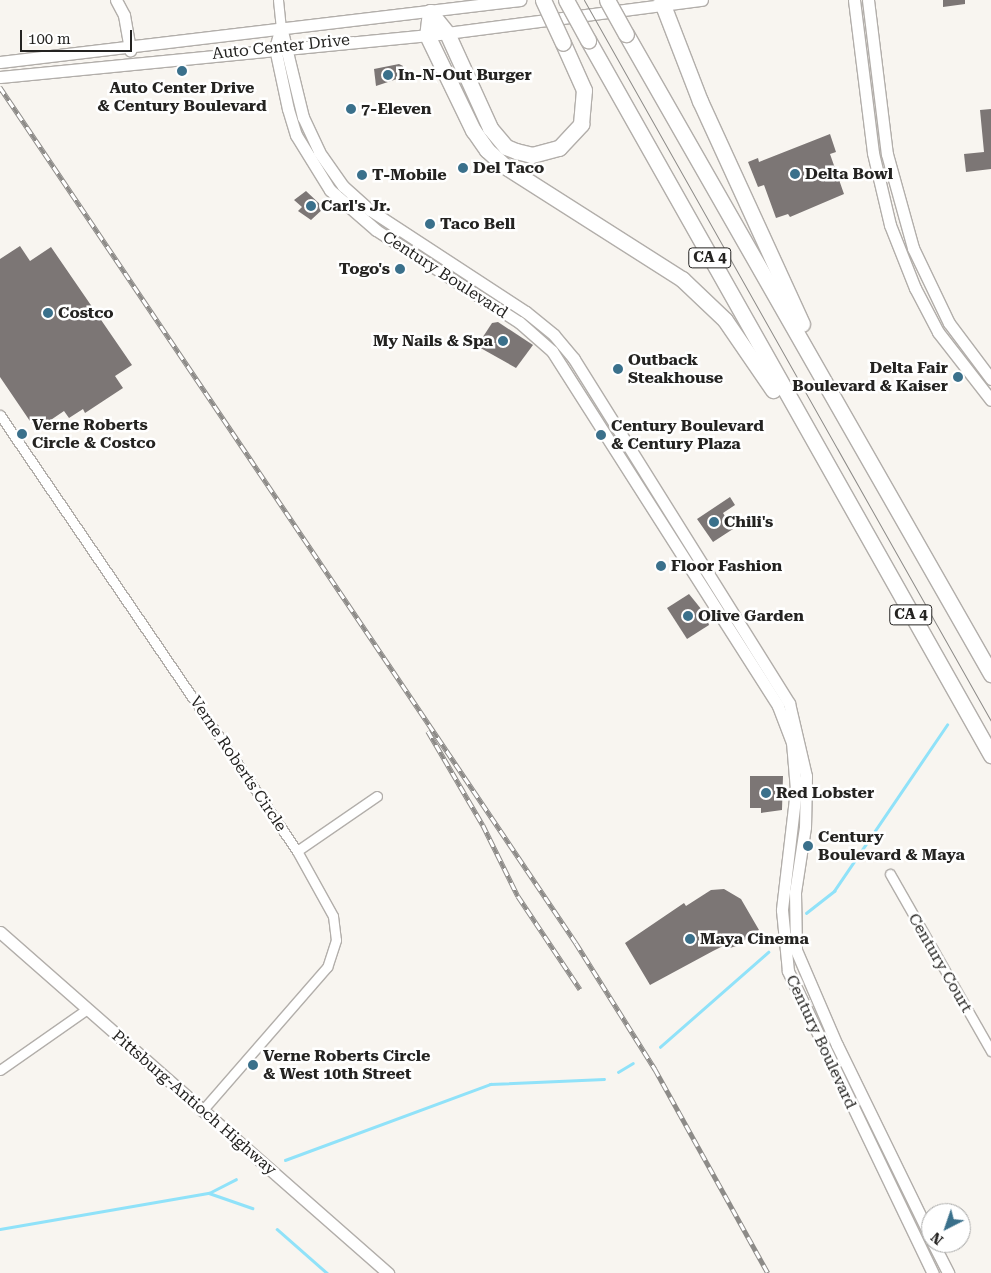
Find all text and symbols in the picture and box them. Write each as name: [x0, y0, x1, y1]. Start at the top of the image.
scale bar: [22, 20, 135, 52]
text: 100 m: [28, 30, 71, 48]
street label: Auto Center Drive: [211, 30, 351, 64]
marker: Auto Center Drive & Century Boulevard: [176, 65, 188, 77]
place label: In-N-Out Burger: [398, 65, 532, 85]
marker: In-N-Out Burger: [382, 69, 394, 81]
place label: Auto Center Drive & Century Boulevard: [97, 78, 267, 116]
place label: 7-Eleven: [361, 99, 431, 119]
marker: 7-Eleven: [345, 103, 357, 115]
place label: Del Taco: [473, 158, 544, 178]
marker: Del Taco: [457, 162, 469, 174]
place label: Delta Bowl: [805, 164, 893, 184]
place label: T-Mobile: [372, 165, 447, 185]
marker: Delta Bowl: [789, 168, 801, 180]
marker: T-Mobile: [356, 169, 368, 181]
place label: Carl's Jr.: [321, 196, 391, 216]
marker: Carl's Jr.: [305, 200, 317, 212]
place label: Taco Bell: [440, 214, 515, 234]
marker: Taco Bell: [424, 218, 436, 230]
street label: Century Boulevard: [379, 227, 511, 323]
road number: CA 4: [688, 246, 732, 270]
place label: Togo's: [339, 259, 390, 279]
marker: Togo's: [394, 263, 406, 275]
place label: Costco: [58, 303, 114, 323]
marker: Costco: [42, 307, 54, 319]
place label: My Nails & Spa: [373, 331, 493, 351]
marker: My Nails & Spa: [497, 335, 509, 347]
place label: Outback Steakhouse: [628, 350, 723, 388]
place label: Delta Fair Boulevard & Kaiser: [792, 358, 948, 396]
marker: Outback Steakhouse: [612, 363, 624, 375]
marker: Delta Fair Boulevard & Kaiser: [952, 371, 964, 383]
place label: Verne Roberts Circle & Costco: [32, 415, 156, 453]
place label: Century Boulevard & Century Plaza: [611, 416, 764, 454]
marker: Verne Roberts Circle & Costco: [16, 428, 28, 440]
marker: Century Boulevard & Century Plaza: [595, 429, 607, 441]
place label: Chili's: [724, 512, 773, 532]
marker: Chili's: [708, 516, 720, 528]
place label: Floor Fashion: [671, 556, 782, 576]
marker: Floor Fashion: [655, 560, 667, 572]
road number: CA 4: [888, 602, 934, 628]
place label: Olive Garden: [698, 606, 804, 626]
marker: Olive Garden: [682, 610, 694, 622]
street label: Verne Roberts Circle: [186, 693, 290, 835]
place label: Red Lobster: [776, 783, 874, 803]
marker: Red Lobster: [760, 787, 772, 799]
place label: Century Boulevard & Maya: [818, 827, 965, 865]
marker: Century Boulevard & Maya: [802, 840, 814, 852]
street label: Century Court: [904, 910, 976, 1016]
place label: Maya Cinema: [700, 929, 809, 949]
marker: Maya Cinema: [684, 933, 696, 945]
street label: Century Boulevard: [782, 972, 860, 1112]
street label: Pittsburg-Antioch Highway: [108, 1026, 280, 1180]
place label: Verne Roberts Circle & West 10th Street: [263, 1046, 430, 1084]
marker: Verne Roberts Circle & West 10th Street: [247, 1059, 259, 1071]
north arrow: [921, 1203, 971, 1253]
text: N: [927, 1229, 946, 1248]

